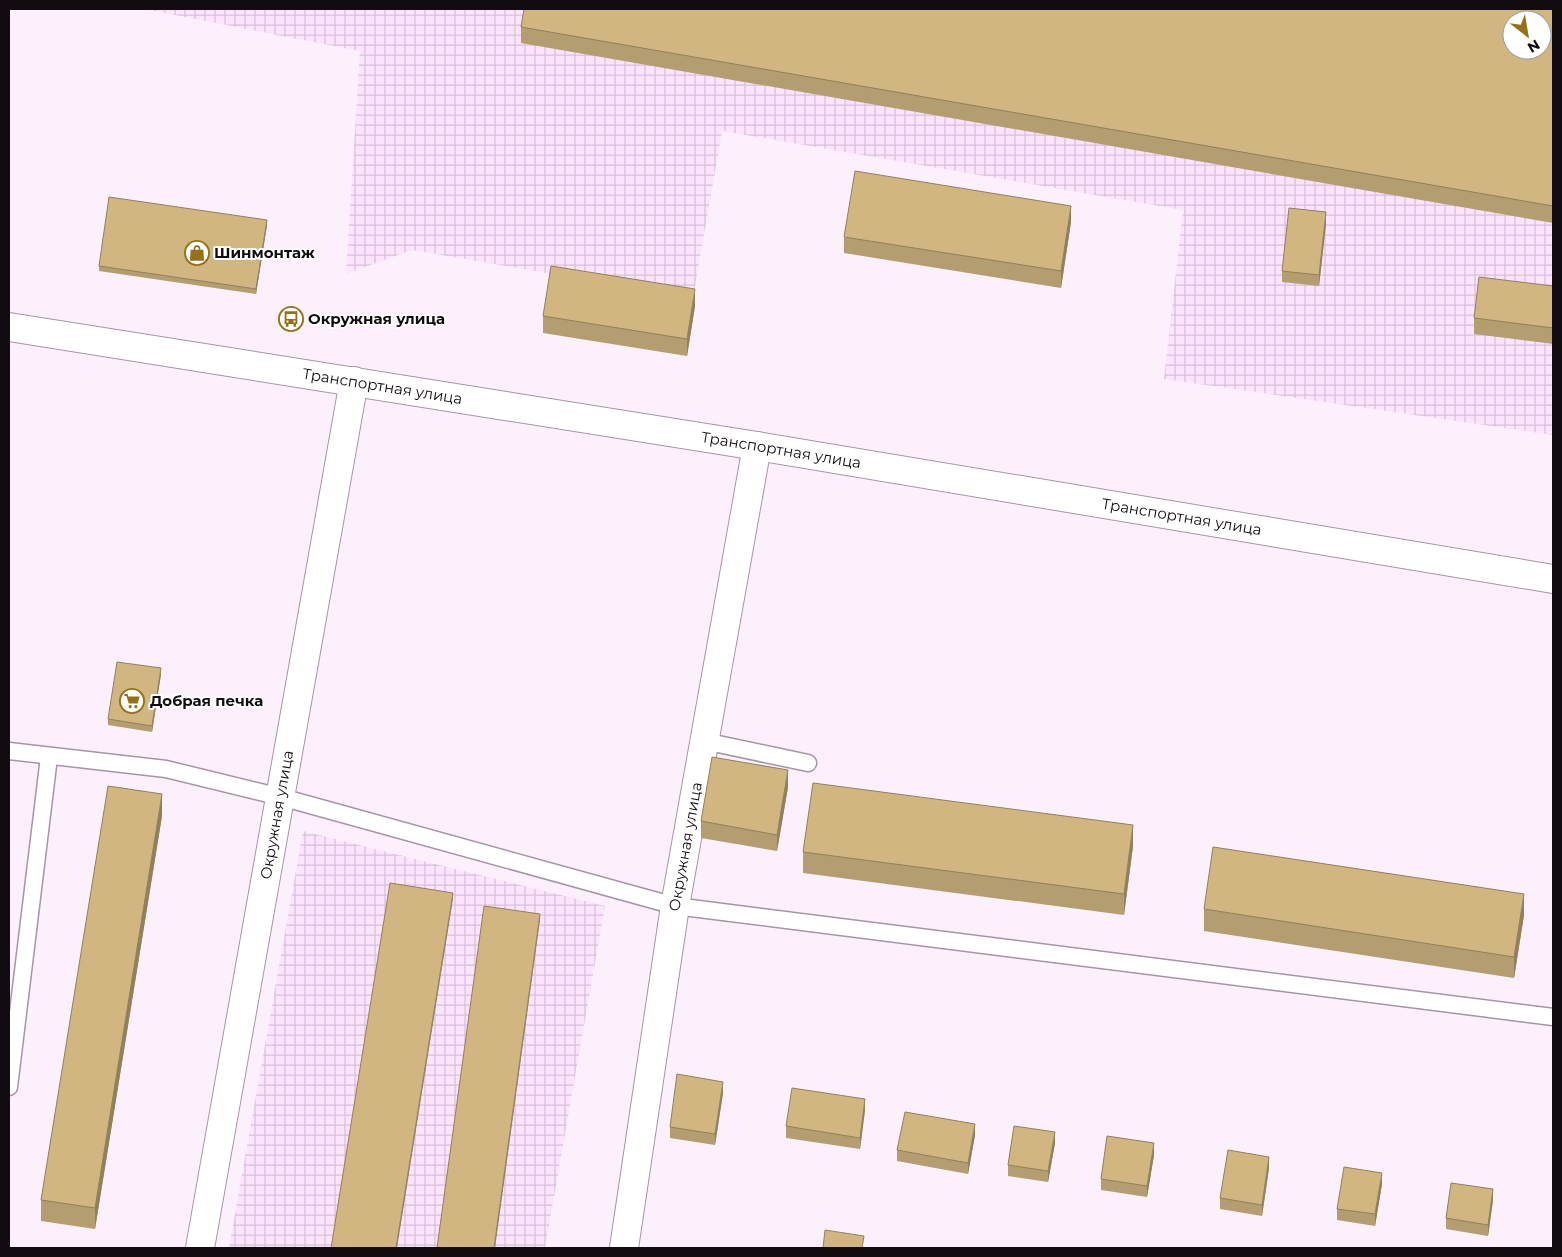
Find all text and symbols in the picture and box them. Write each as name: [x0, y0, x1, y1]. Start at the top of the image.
north arrow: [1502, 10, 1552, 60]
text: N: [1524, 36, 1543, 57]
shop icon: Шинмонтаж: [184, 240, 210, 266]
place label: Шинмонтаж: [214, 243, 315, 262]
bus stop icon: Окружная улица: [278, 306, 304, 332]
place label: Окружная улица: [308, 309, 445, 328]
street label: Транспортная улица: [301, 364, 464, 408]
street label: Транспортная улица: [700, 427, 863, 472]
street label: Транспортная улица: [1100, 494, 1263, 539]
supermarket icon: Добрая печка: [119, 688, 145, 714]
place label: Добрая печка: [150, 691, 263, 710]
street label: Окружная улица: [256, 749, 297, 881]
street label: Окружная улица: [664, 781, 706, 913]

